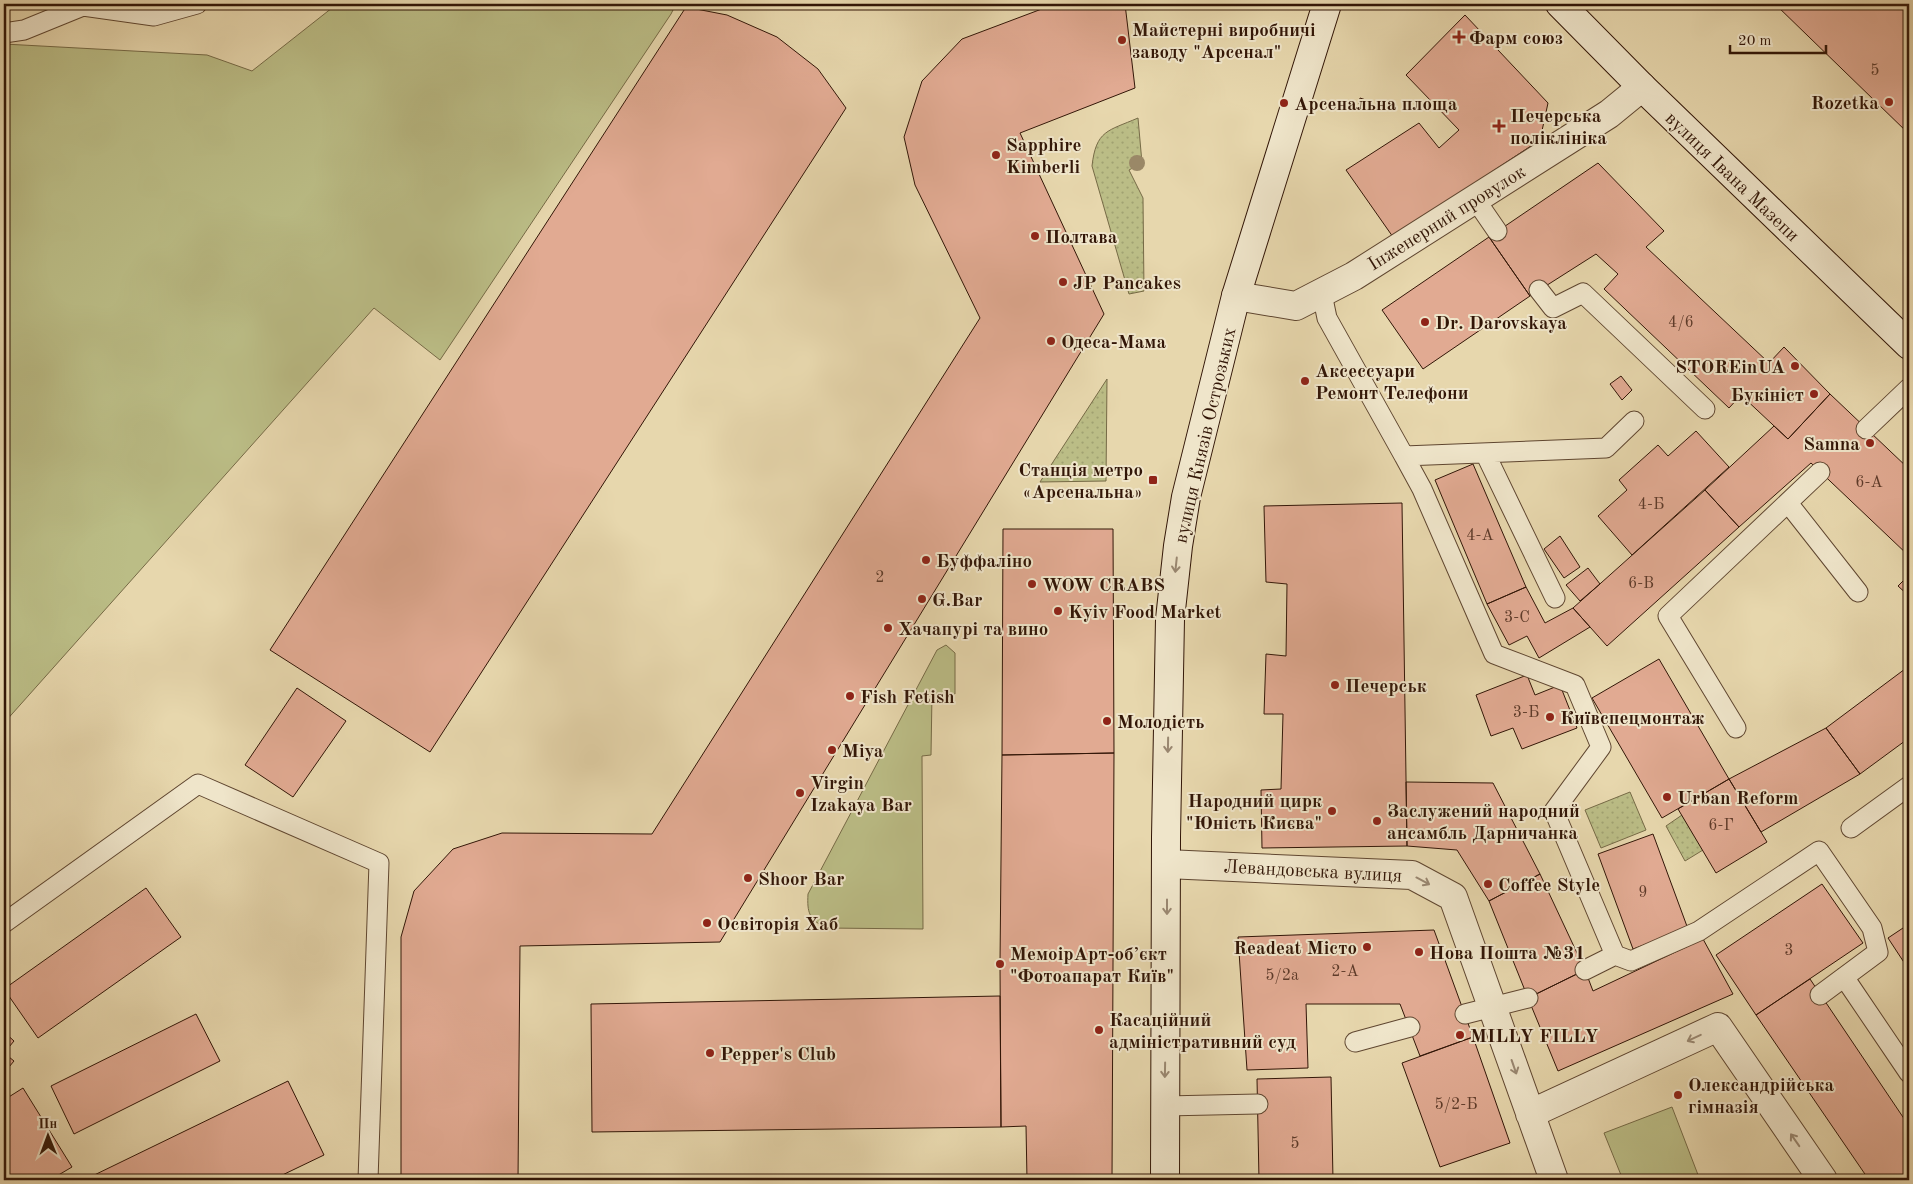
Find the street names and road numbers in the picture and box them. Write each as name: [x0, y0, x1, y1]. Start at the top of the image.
street label: вулиця Івана Мазепи: [1661, 109, 1802, 246]
street label: Інженерний провулок: [1365, 163, 1530, 275]
street label: вулиця Князів Острозьких: [1172, 326, 1241, 545]
street label: Левандовська вулиця: [1223, 858, 1403, 887]

